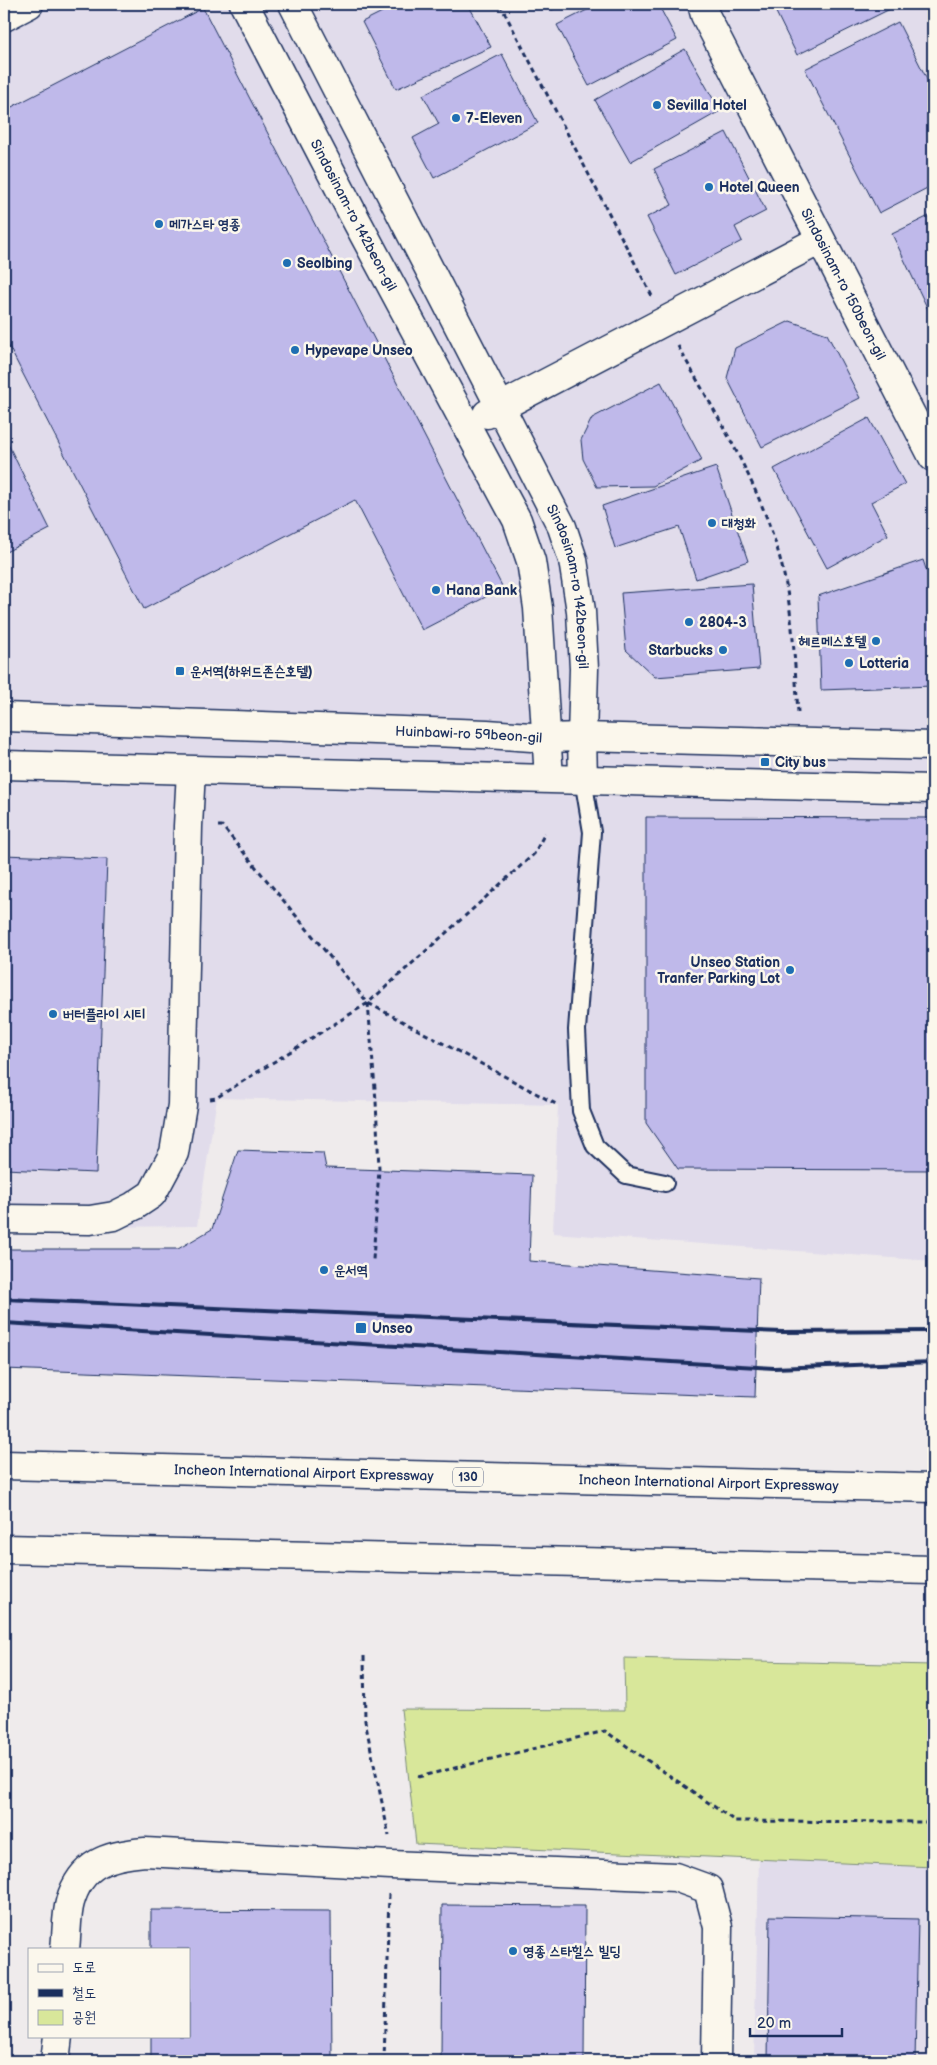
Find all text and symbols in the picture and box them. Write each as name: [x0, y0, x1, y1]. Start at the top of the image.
place label: Sevilla Hotel: [667, 97, 747, 114]
marker: Sevilla Hotel: [651, 99, 663, 111]
place label: 7-Eleven: [466, 110, 523, 127]
marker: 7-Eleven: [450, 112, 462, 124]
street label: Sindosinam-ro 142beon-gil: [307, 136, 401, 294]
place label: Hotel Queen: [719, 179, 800, 196]
marker: Hotel Queen: [703, 181, 715, 193]
street label: Sindosinam-ro 150beon-gil: [798, 205, 890, 363]
place label: 메가스타 영종: [169, 216, 240, 233]
marker: 메가스타 영종: [153, 218, 165, 230]
place label: Seolbing: [297, 255, 353, 272]
marker: Seolbing: [281, 257, 293, 269]
place label: Hypevape Unseo: [305, 342, 413, 359]
marker: Hypevape Unseo: [289, 344, 301, 356]
street label: Sindosinam-ro 142beon-gil: [543, 501, 592, 669]
place label: 대청화: [721, 515, 757, 532]
marker: 대청화: [706, 517, 718, 529]
place label: Hana Bank: [446, 582, 518, 599]
marker: Hana Bank: [430, 584, 442, 596]
place label: 2804-3: [699, 614, 747, 631]
marker: 2804-3: [683, 616, 695, 628]
place label: 헤르메스호텔: [798, 633, 867, 650]
marker: 헤르메스호텔: [870, 635, 882, 647]
place label: Starbucks: [648, 642, 713, 659]
marker: Starbucks: [717, 644, 729, 656]
place label: Lotteria: [859, 655, 909, 672]
marker: Lotteria: [843, 657, 855, 669]
place label: 운서역(하워드존슨호텔): [190, 663, 313, 680]
marker: 운서역(하워드존슨호텔): [174, 665, 186, 677]
street label: Huinbawi-ro 59beon-gil: [395, 722, 543, 746]
place label: City bus: [775, 754, 826, 771]
marker: City bus: [759, 756, 771, 768]
place label: Unseo Station Tranfer Parking Lot: [657, 954, 780, 987]
marker: Unseo Station Tranfer Parking Lot: [784, 964, 796, 976]
place label: 버터플라이 시티: [63, 1006, 146, 1023]
marker: 버터플라이 시티: [47, 1008, 59, 1020]
place label: 운서역: [334, 1262, 368, 1279]
marker: 운서역: [318, 1264, 330, 1276]
place label: Unseo: [372, 1320, 413, 1337]
marker: Unseo: [354, 1321, 368, 1335]
street label: Incheon International Airport Expressway: [174, 1461, 435, 1484]
road number: 130: [453, 1468, 483, 1486]
street label: Incheon International Airport Expressway: [579, 1471, 840, 1494]
place label: 영종 스타힐스 빌딩: [523, 1943, 621, 1960]
marker: 영종 스타힐스 빌딩: [507, 1945, 519, 1957]
legend: [28, 1948, 190, 2038]
text: 도로: [72, 1958, 96, 1977]
text: 철도: [72, 1984, 96, 2003]
scale bar: [750, 2005, 842, 2037]
text: 공원: [72, 2008, 96, 2027]
text: 20 m: [757, 2014, 791, 2033]

